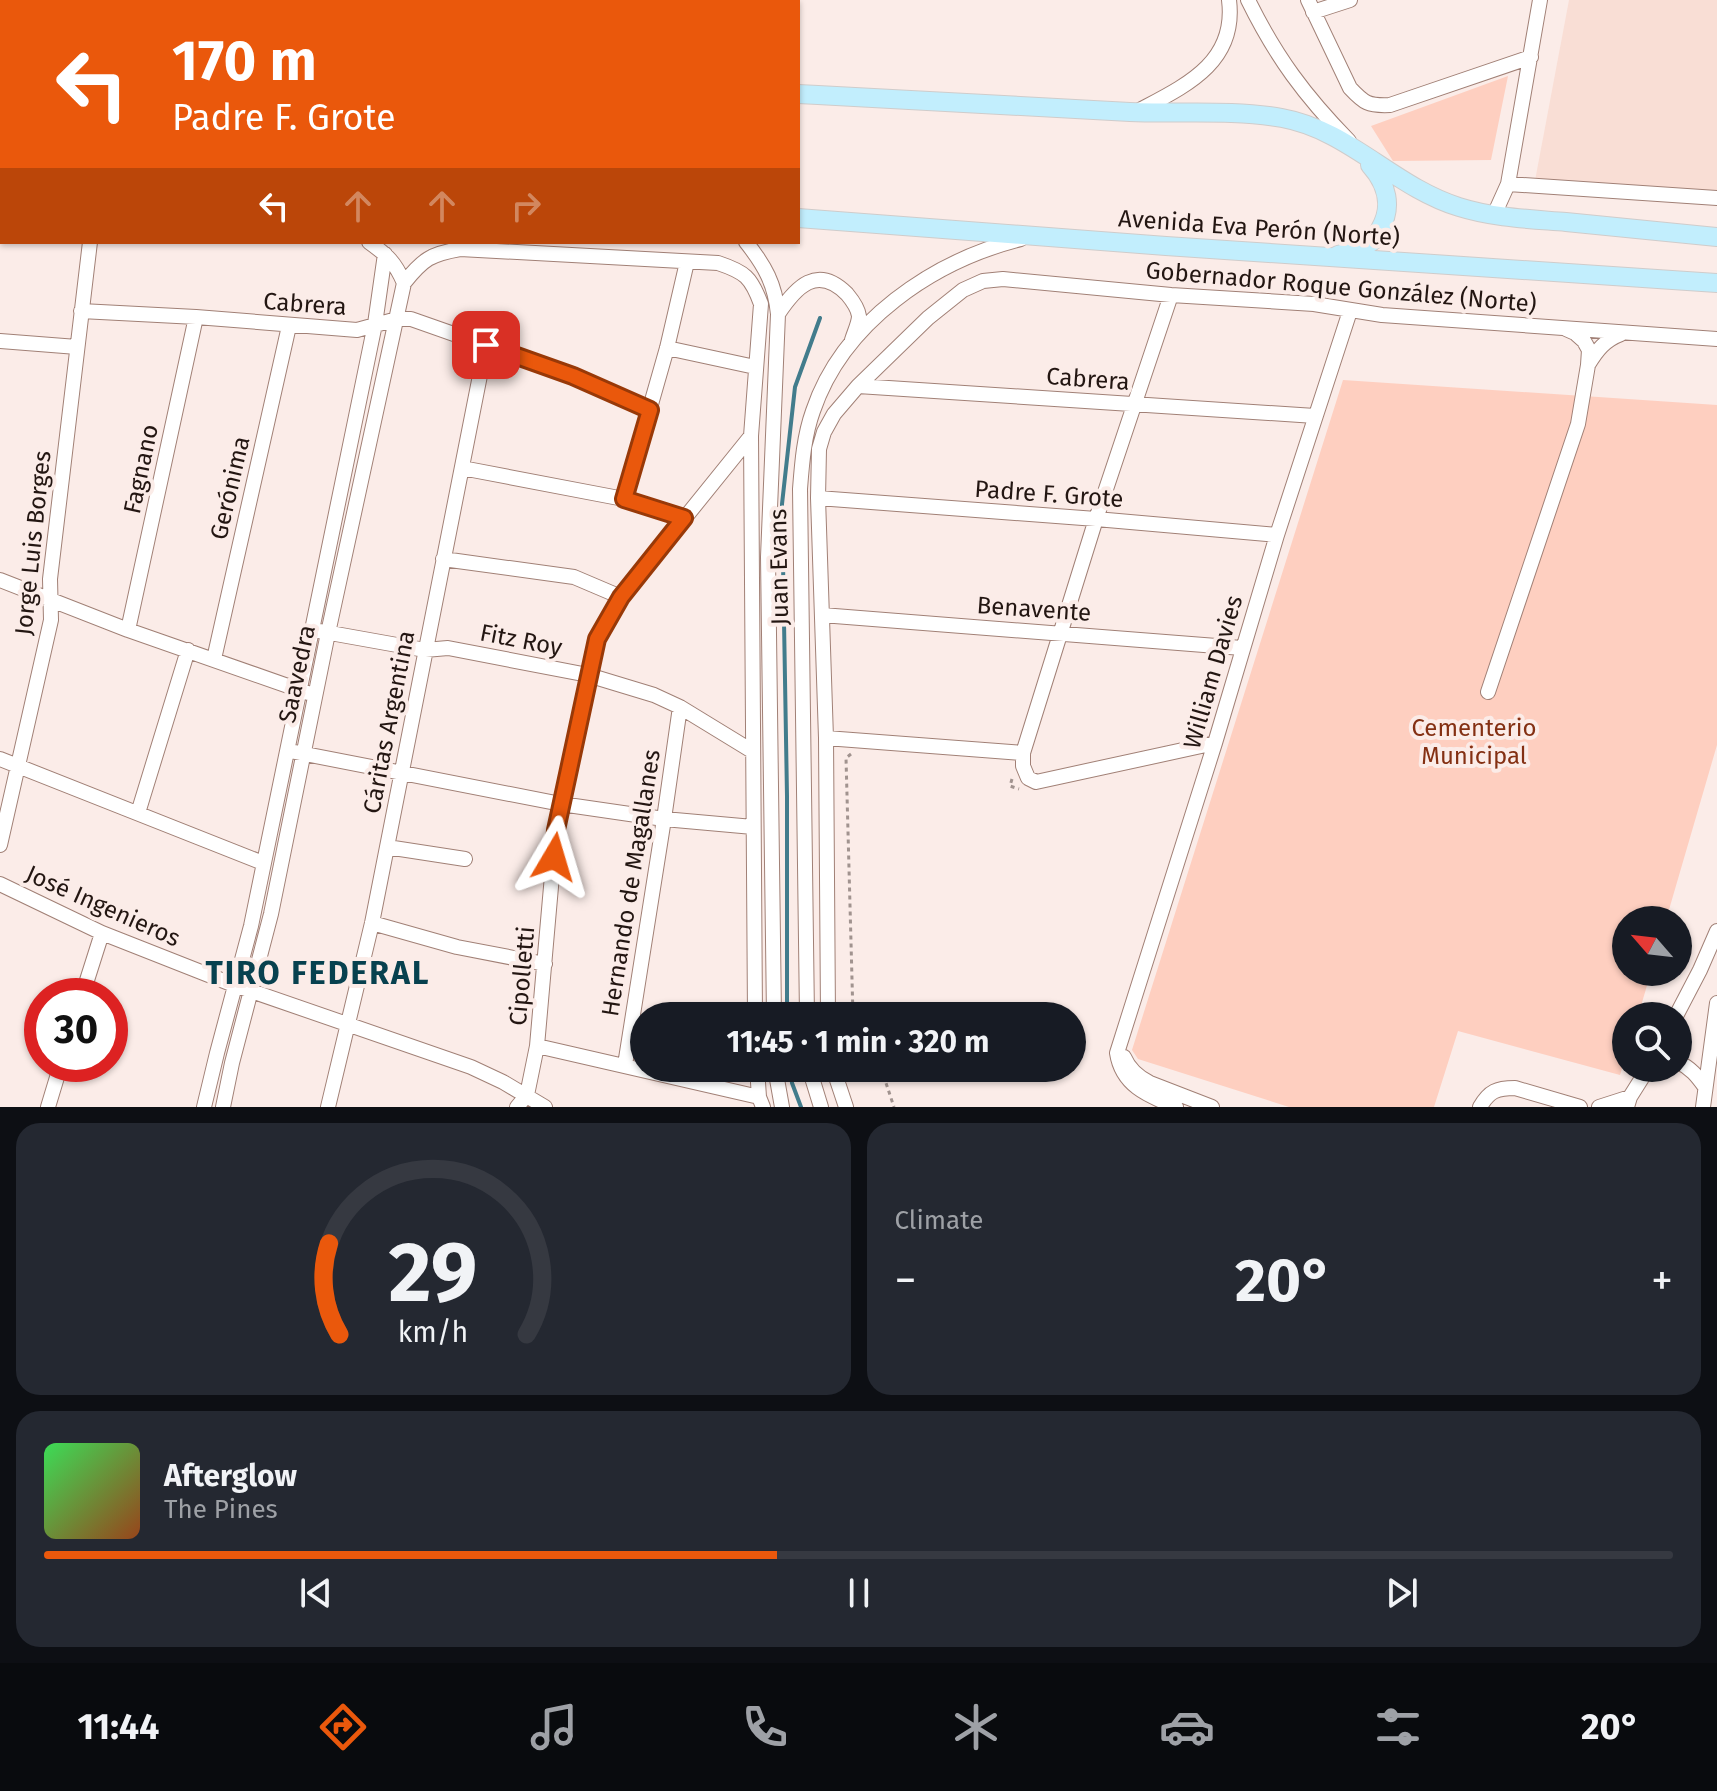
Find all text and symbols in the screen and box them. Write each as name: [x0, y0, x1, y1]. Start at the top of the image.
text: 170 m: [172, 28, 317, 95]
icon: left: [40, 32, 144, 136]
text: Padre F. Grote: [172, 96, 396, 140]
icon: left: [252, 184, 296, 228]
icon: ahead: [336, 184, 380, 228]
icon: ahead: [420, 184, 464, 228]
icon: right: [504, 184, 548, 228]
street label: Avenida Eva Perón (Norte): [1117, 204, 1401, 252]
street label: Gobernador Roque González (Norte): [1144, 256, 1538, 318]
street label: Cabrera: [262, 287, 348, 321]
pin: [452, 311, 520, 379]
icon: arrive: [464, 323, 508, 367]
street label: Cabrera: [1045, 362, 1131, 396]
street label: Fagnano: [118, 422, 164, 516]
street label: Gerónima: [205, 434, 255, 542]
street label: Jorge Luis Borges: [9, 449, 57, 637]
street label: Padre F. Grote: [974, 475, 1124, 513]
street label: Juan Evans: [764, 508, 794, 626]
street label: Benavente: [976, 591, 1092, 627]
street label: William Davies: [1178, 592, 1248, 752]
street label: Fitz Roy: [478, 618, 565, 662]
street label: Saavedra: [273, 623, 321, 725]
street label: Cáritas Argentina: [358, 628, 420, 816]
park label: Cementerio Municipal: [1411, 714, 1537, 770]
street label: Hernando de Magallanes: [596, 747, 666, 1019]
position arrow: [512, 815, 596, 899]
street label: José Ingenieros: [21, 859, 185, 953]
north arrow: [1612, 906, 1692, 986]
map controls: [1612, 906, 1692, 1082]
street label: Cipolletti: [504, 925, 540, 1027]
district label: TIRO FEDERAL: [206, 954, 430, 992]
speed limit sign: 30: [24, 978, 128, 1082]
button: search: [1612, 1002, 1692, 1082]
text: 11:45 · 1 min · 320 m: [727, 1024, 989, 1060]
text: Climate: [895, 1205, 983, 1236]
text: 29: [389, 1223, 478, 1323]
text: 20°: [1235, 1245, 1332, 1317]
text: −: [895, 1254, 917, 1307]
text: +: [1651, 1254, 1673, 1307]
text: km/h: [398, 1315, 469, 1350]
text: Afterglow: [164, 1458, 297, 1494]
text: The Pines: [164, 1494, 278, 1525]
icon: previous: [294, 1571, 338, 1615]
icon: pause: [837, 1571, 881, 1615]
icon: next: [1380, 1571, 1424, 1615]
icon: directions: [315, 1699, 371, 1755]
icon: music: [526, 1699, 582, 1755]
icon: phone: [737, 1699, 793, 1755]
icon: climate: [948, 1699, 1004, 1755]
icon: car: [1159, 1699, 1215, 1755]
icon: filters: [1370, 1699, 1426, 1755]
text: 11:44: [78, 1705, 159, 1749]
text: 20°: [1581, 1705, 1639, 1749]

